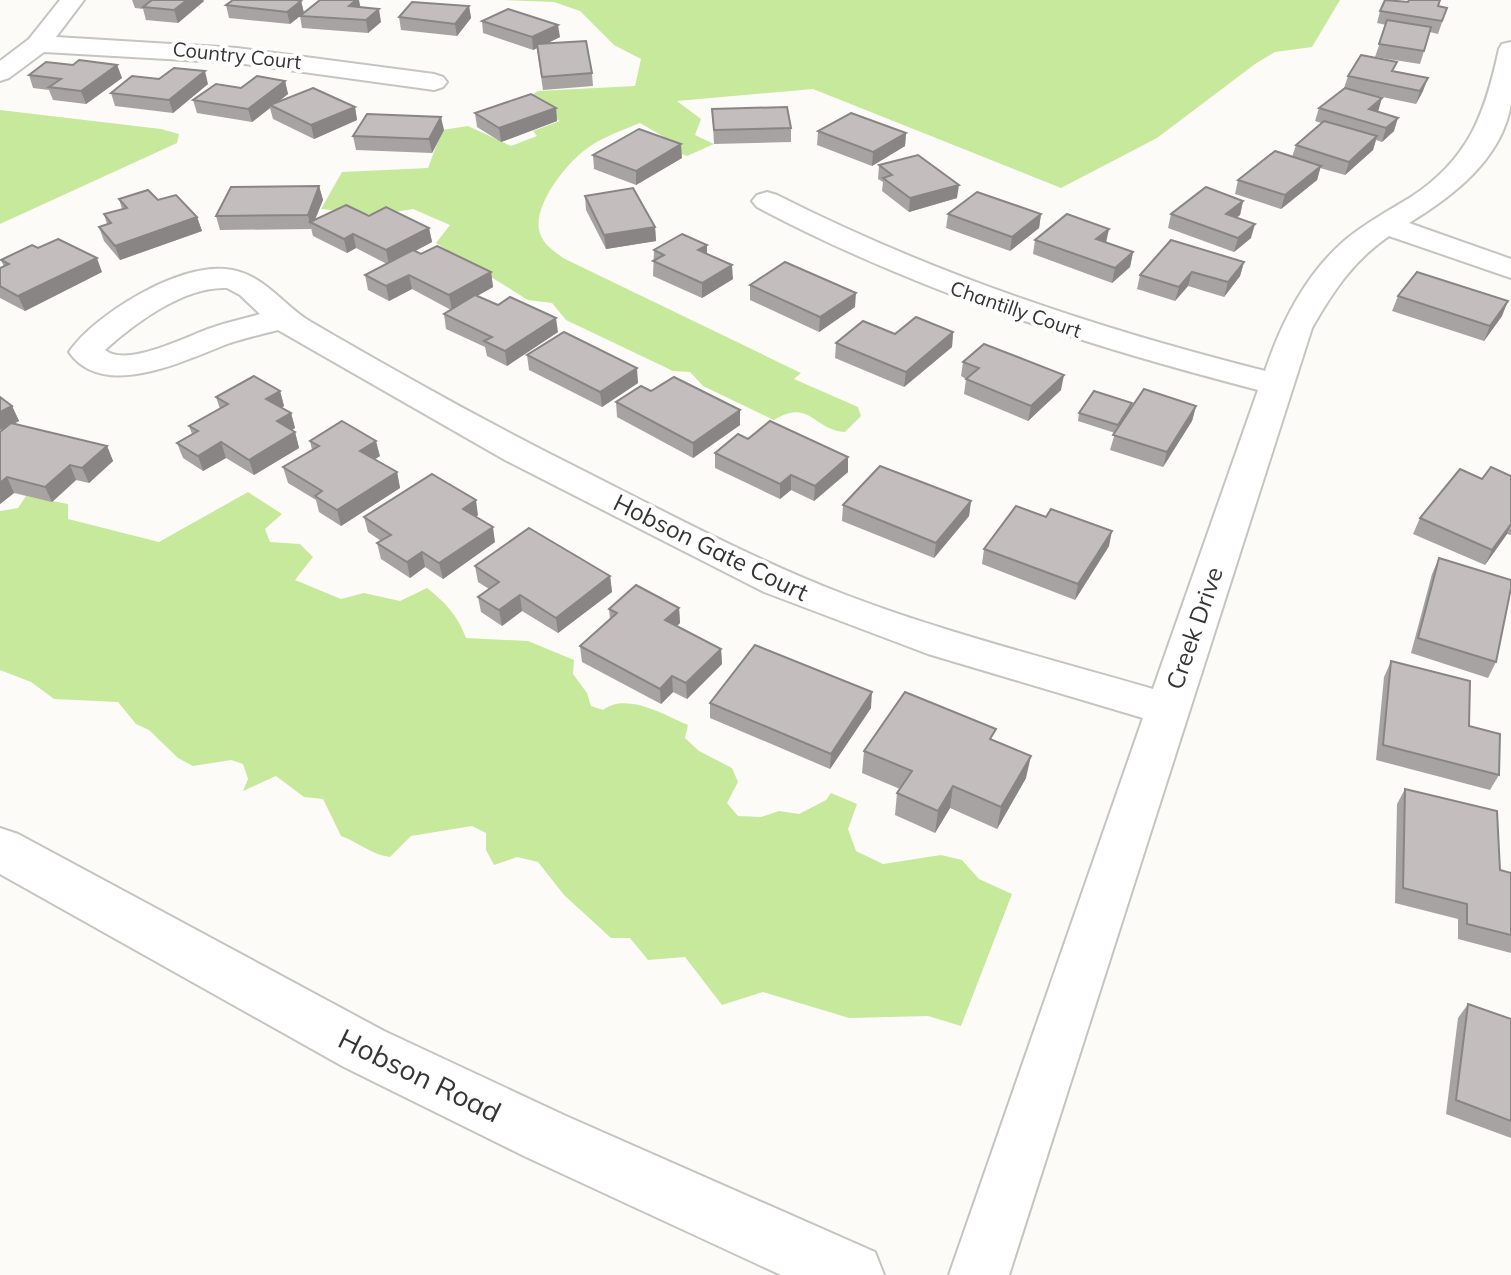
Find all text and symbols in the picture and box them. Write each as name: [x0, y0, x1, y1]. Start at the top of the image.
street label: Country Court: [172, 36, 302, 74]
street label: Chantilly Court: [947, 275, 1085, 343]
street label: Hobson Gate Court: [609, 487, 813, 607]
street label: Creek Drive: [1159, 563, 1229, 693]
street label: Hobson Road: [333, 1021, 507, 1129]

